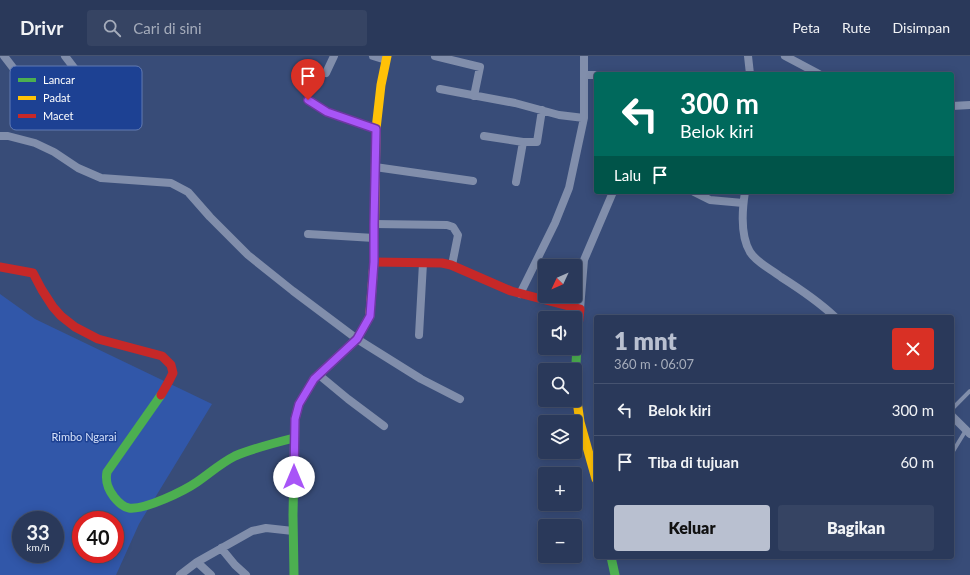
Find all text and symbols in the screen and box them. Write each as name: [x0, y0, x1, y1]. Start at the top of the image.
search box: [87, 10, 367, 46]
text: Drivr: [20, 16, 63, 39]
icon: search: [101, 17, 123, 39]
text: Cari di sini: [133, 19, 202, 37]
text: Peta: [793, 19, 820, 36]
text: Rute: [842, 19, 871, 36]
text: Disimpan: [893, 19, 950, 36]
pin: [291, 59, 325, 100]
icon: arrive: [297, 65, 319, 87]
legend: [10, 66, 142, 130]
text: Lancar: [43, 73, 75, 86]
text: 300 m: [680, 86, 759, 120]
icon: left: [614, 88, 666, 140]
text: Padat: [43, 91, 70, 104]
text: Macet: [43, 109, 73, 122]
text: Belok kiri: [680, 120, 754, 142]
icon: arrive: [649, 164, 671, 186]
text: Lalu: [614, 166, 641, 184]
north arrow: [538, 259, 582, 303]
map controls: [538, 259, 582, 563]
button: sound: [538, 311, 582, 355]
text: 1 mnt: [614, 326, 677, 355]
button: close: [892, 328, 934, 370]
text: 360 m · 06:07: [614, 356, 694, 372]
button: search: [538, 363, 582, 407]
icon: left: [614, 399, 636, 421]
text: Belok kiri: [648, 401, 711, 419]
text: 300 m: [892, 401, 934, 419]
button: layers: [538, 415, 582, 459]
park label: Rimbo Ngarai: [51, 430, 117, 443]
icon: arrive: [614, 451, 636, 473]
text: Tiba di tujuan: [648, 453, 739, 471]
text: 60 m: [900, 453, 934, 471]
position arrow: [273, 456, 315, 498]
button: +: [538, 467, 582, 511]
button: Keluar: [614, 505, 770, 551]
button: Bagikan: [778, 505, 934, 551]
speed limit sign: 40: [72, 511, 124, 563]
button: −: [538, 519, 582, 563]
text: 33: [26, 520, 50, 544]
text: km/h: [26, 541, 50, 553]

